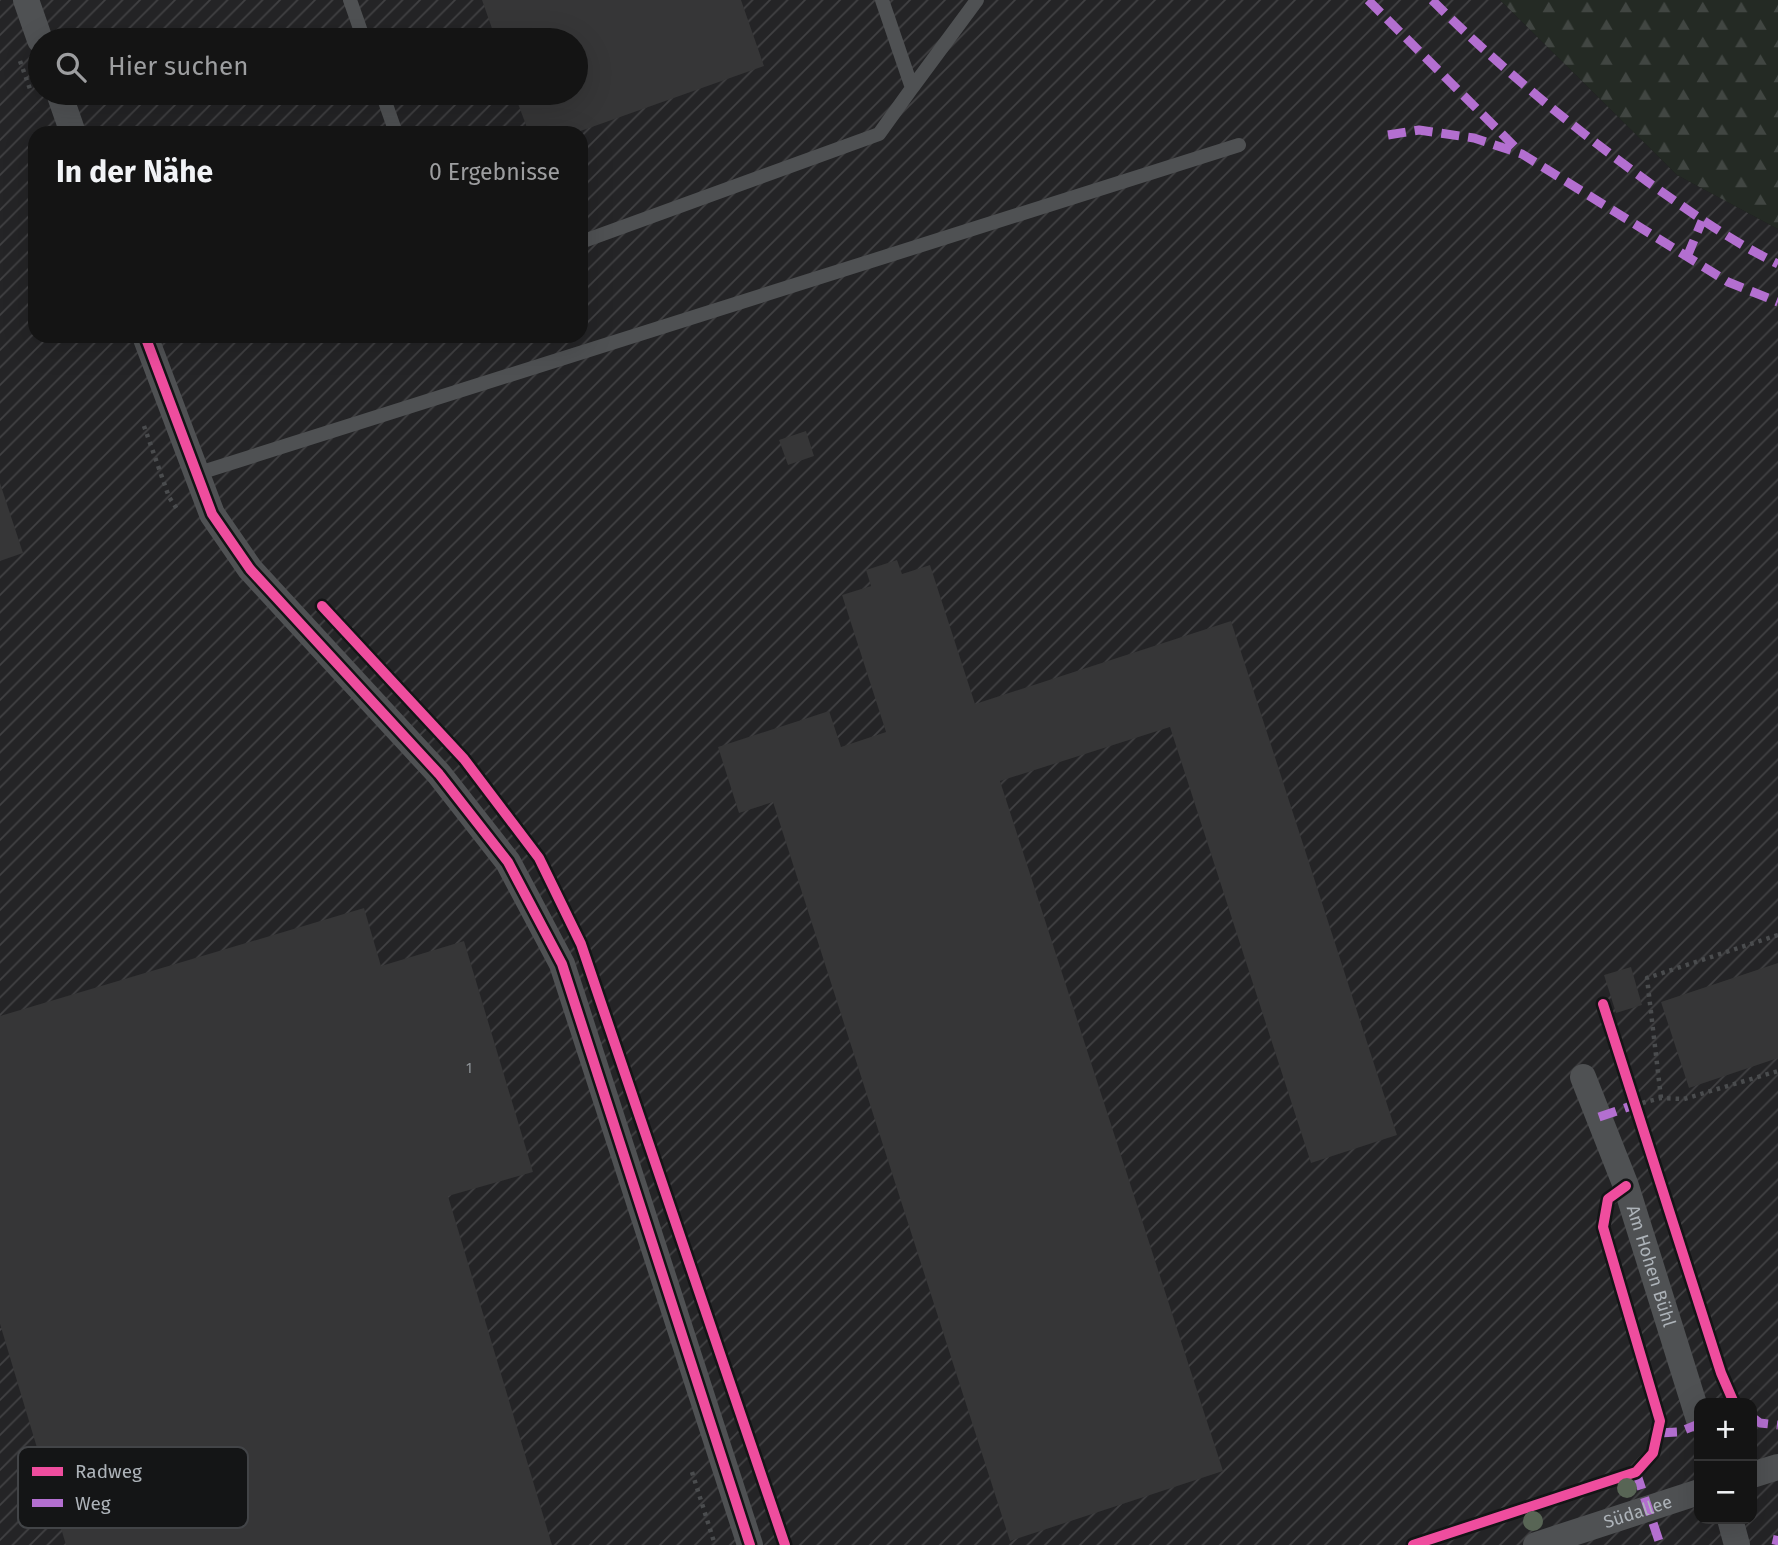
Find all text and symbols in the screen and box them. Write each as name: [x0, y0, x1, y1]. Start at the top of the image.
search box: [28, 28, 588, 105]
icon: search: [52, 48, 90, 86]
text: Hier suchen: [108, 51, 248, 82]
text: In der Nähe: [56, 154, 213, 190]
text: 0 Ergebnisse: [429, 158, 560, 186]
house number: 1: [466, 1060, 472, 1077]
street label: Am Hohen Bühl: [1622, 1202, 1680, 1330]
map controls: [1694, 1398, 1757, 1524]
button: +: [1694, 1398, 1757, 1461]
legend: [18, 1447, 248, 1528]
text: Radweg: [75, 1460, 142, 1483]
button: −: [1694, 1461, 1757, 1524]
street label: Südallee: [1601, 1491, 1675, 1533]
text: Weg: [75, 1492, 111, 1515]

